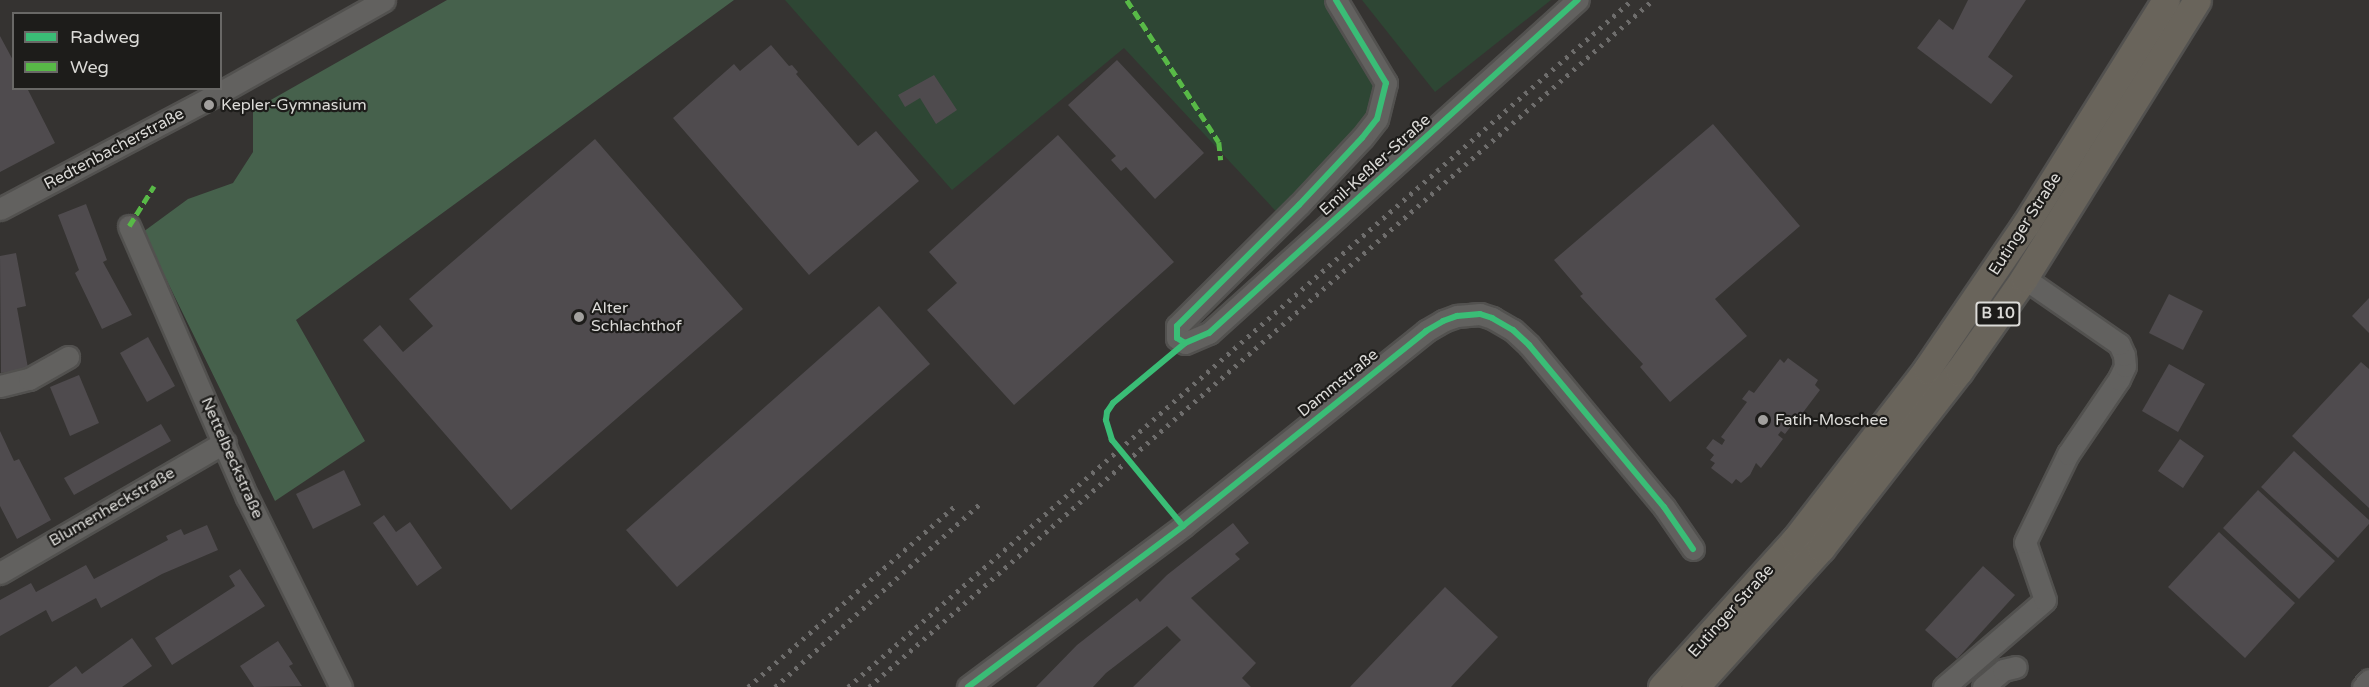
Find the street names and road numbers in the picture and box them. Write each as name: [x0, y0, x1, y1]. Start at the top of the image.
street label: Redtenbacherstraße: [41, 104, 187, 194]
street label: Emil-Keßler-Straße: [1316, 110, 1434, 220]
street label: Eutinger Straße: [1985, 169, 2065, 279]
road number: B 10: [1974, 302, 2022, 326]
street label: Dammstraße: [1294, 345, 1382, 421]
street label: Nettelbeckstraße: [197, 394, 267, 522]
street label: Blumenheckstraße: [46, 463, 178, 551]
street label: Eutinger Straße: [1684, 561, 1778, 661]

